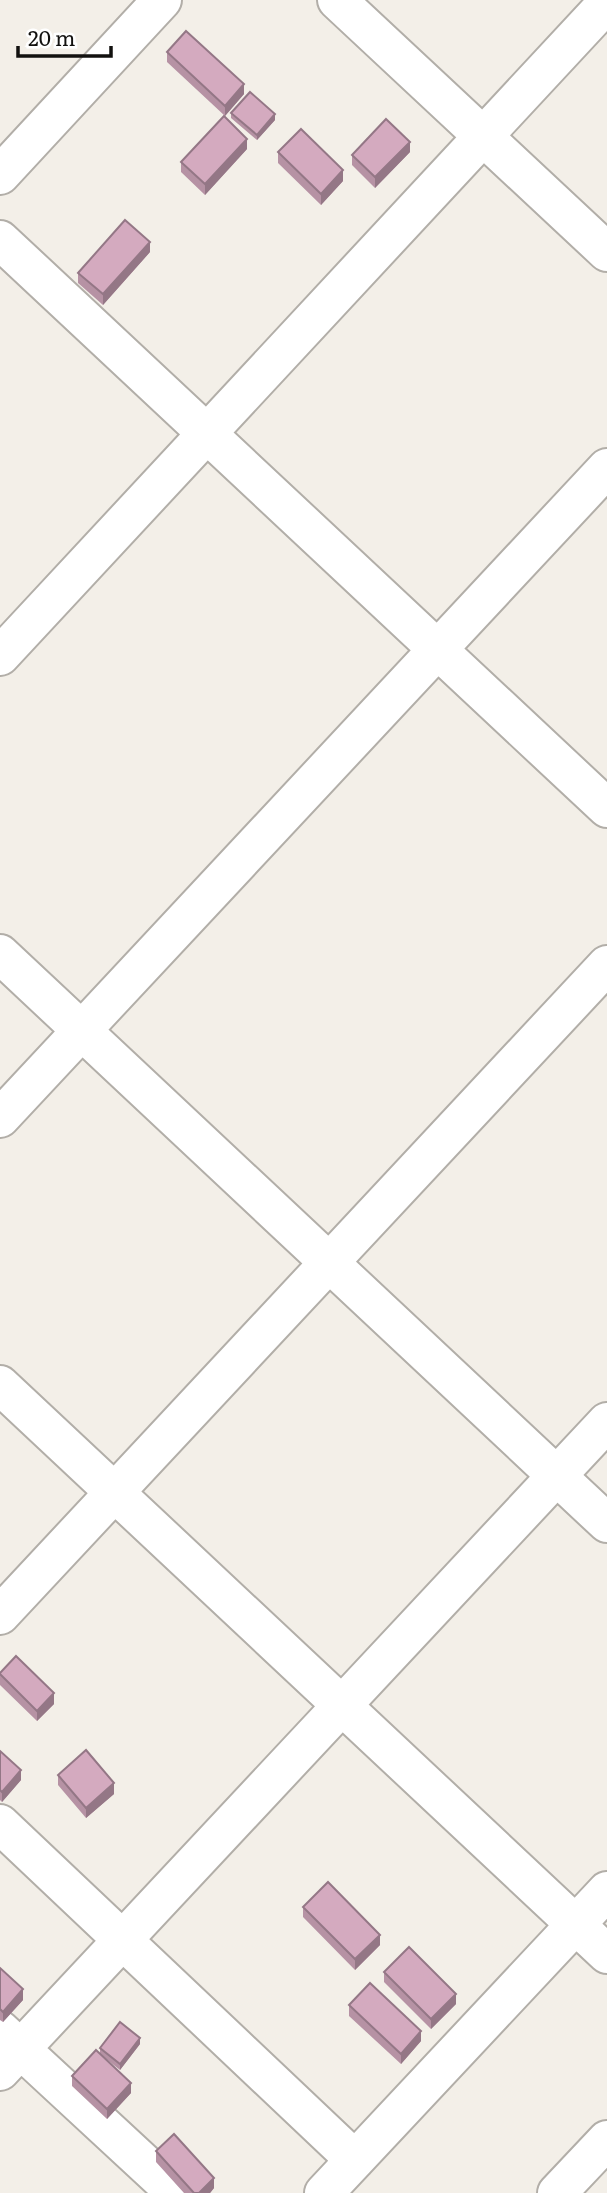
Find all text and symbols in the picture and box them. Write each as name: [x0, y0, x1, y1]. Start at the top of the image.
scale bar: [18, 14, 110, 58]
text: 20 m: [28, 21, 75, 52]

